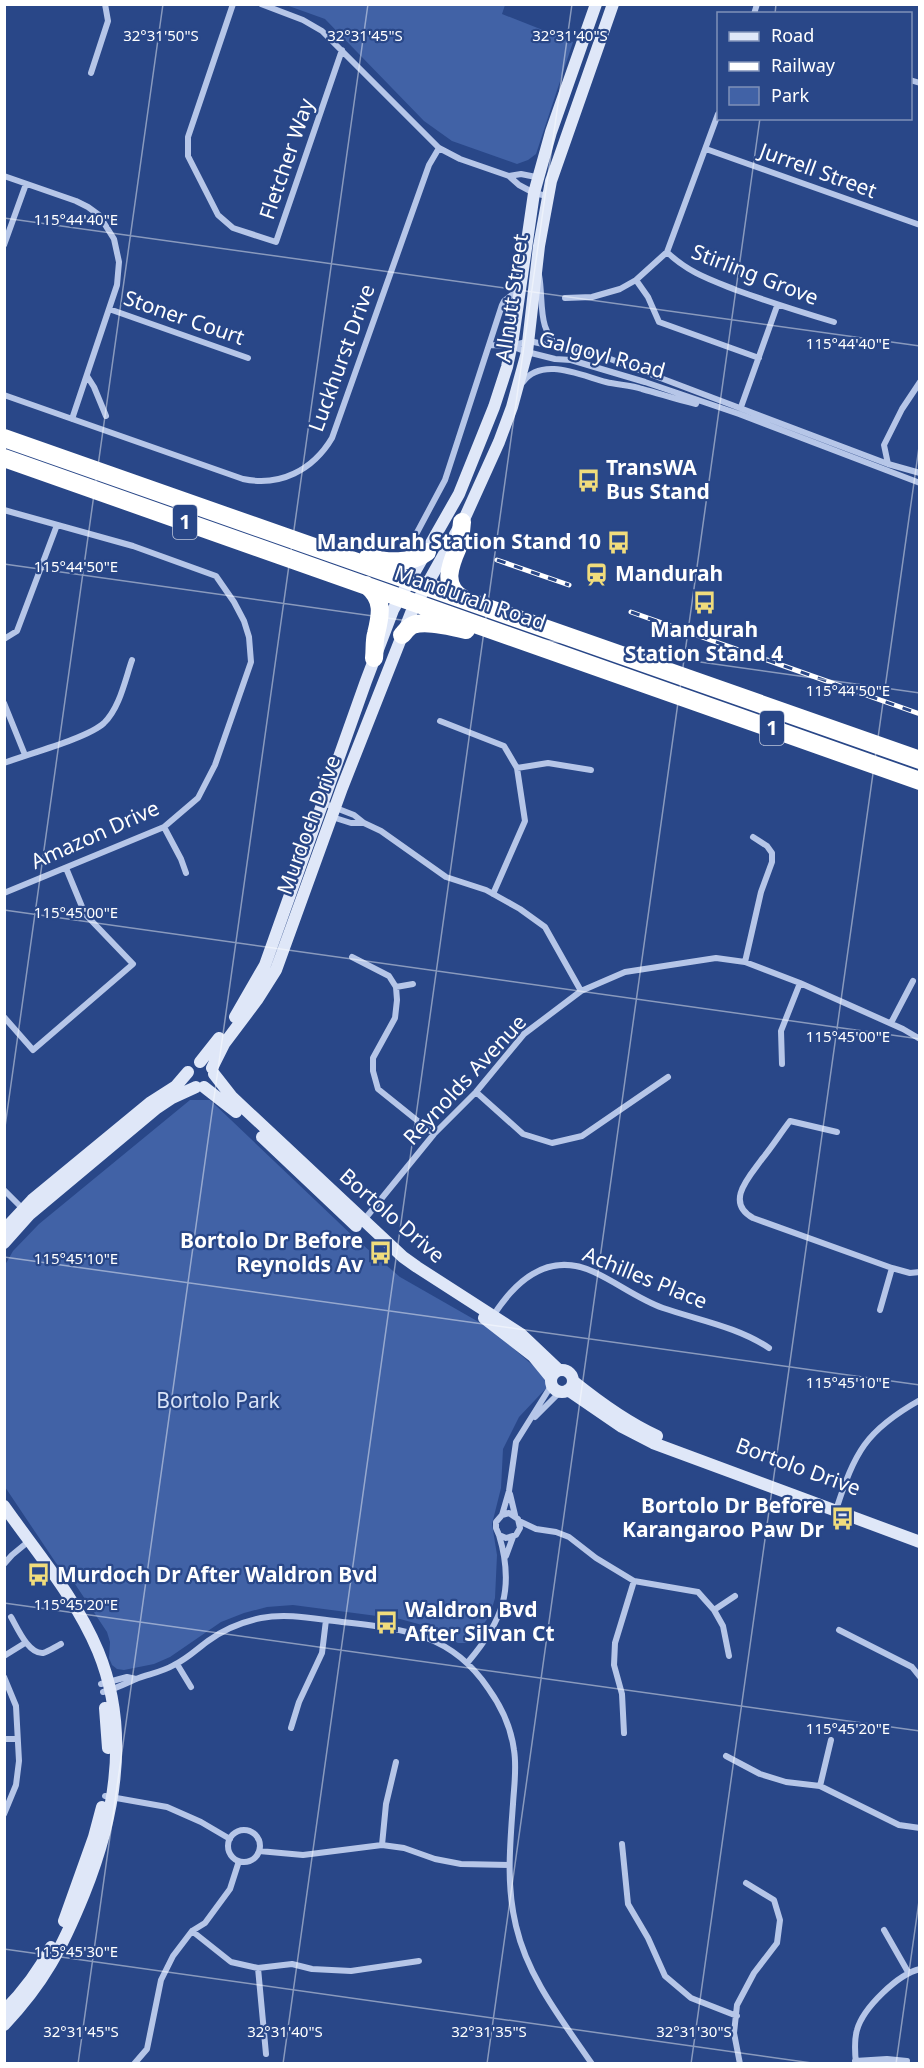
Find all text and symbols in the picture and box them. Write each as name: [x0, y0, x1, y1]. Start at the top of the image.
legend: [717, 12, 912, 120]
text: Road: [771, 23, 814, 47]
text: 32°31'50"S: [123, 25, 199, 45]
text: 32°31'45"S: [327, 25, 403, 45]
text: 32°31'40"S: [532, 25, 608, 45]
text: Railway: [771, 53, 836, 77]
text: Park: [771, 83, 809, 107]
street label: Fletcher Way: [252, 94, 320, 223]
street label: Jurrell Street: [754, 135, 881, 204]
text: 115°44'40"E: [34, 209, 118, 229]
street label: Allnutt Street: [488, 231, 534, 364]
street label: Stirling Grove: [688, 237, 823, 311]
street label: Luckhurst Drive: [301, 280, 381, 435]
street label: Stoner Court: [120, 283, 249, 351]
street label: Galgoyl Road: [536, 324, 669, 384]
text: 115°44'40"E: [806, 333, 890, 353]
place label: TransWA Bus Stand: [606, 453, 710, 505]
bus stop icon: TransWA Bus Stand: [575, 467, 601, 493]
road number: 1: [173, 505, 197, 539]
place label: Mandurah Station Stand 10: [317, 527, 601, 555]
bus stop icon: Mandurah Station Stand 10: [606, 529, 632, 555]
text: 115°44'50"E: [34, 556, 118, 576]
street label: Mandurah Road: [391, 558, 550, 636]
place label: Mandurah: [615, 559, 723, 587]
station icon: Mandurah: [584, 561, 610, 587]
bus stop icon: Mandurah Station Stand 4: [691, 589, 717, 615]
place label: Mandurah Station Stand 4: [625, 615, 783, 667]
text: 115°44'50"E: [806, 680, 890, 700]
road number: 1: [760, 711, 784, 745]
street label: Murdoch Drive: [270, 751, 346, 898]
street label: Amazon Drive: [26, 793, 163, 875]
text: 115°45'00"E: [34, 902, 118, 922]
street label: Reynolds Avenue: [397, 1008, 532, 1150]
text: 115°45'00"E: [806, 1026, 890, 1046]
street label: Bortolo Drive: [334, 1162, 451, 1269]
place label: Bortolo Dr Before Reynolds Av: [180, 1226, 363, 1278]
street label: Achilles Place: [579, 1239, 712, 1315]
bus stop icon: Bortolo Dr Before Reynolds Av: [368, 1240, 394, 1266]
text: 115°45'10"E: [34, 1248, 118, 1268]
text: 115°45'10"E: [806, 1372, 890, 1392]
park label: Bortolo Park: [156, 1386, 280, 1414]
street label: Bortolo Drive: [732, 1431, 865, 1502]
place label: Bortolo Dr Before Karangaroo Paw Dr: [622, 1491, 825, 1543]
bus stop icon: Bortolo Dr Before Karangaroo Paw Dr: [829, 1505, 855, 1531]
place label: Murdoch Dr After Waldron Bvd: [57, 1560, 378, 1588]
bus stop icon: Murdoch Dr After Waldron Bvd: [26, 1562, 52, 1588]
text: 115°45'20"E: [34, 1594, 118, 1614]
place label: Waldron Bvd After Silvan Ct: [405, 1595, 555, 1647]
bus stop icon: Waldron Bvd After Silvan Ct: [374, 1609, 400, 1635]
text: 115°45'20"E: [806, 1718, 890, 1738]
text: 115°45'30"E: [34, 1941, 118, 1961]
text: 32°31'45"S: [43, 2021, 119, 2041]
text: 32°31'40"S: [247, 2021, 323, 2041]
text: 32°31'35"S: [451, 2021, 527, 2041]
text: 32°31'30"S: [656, 2021, 732, 2041]

